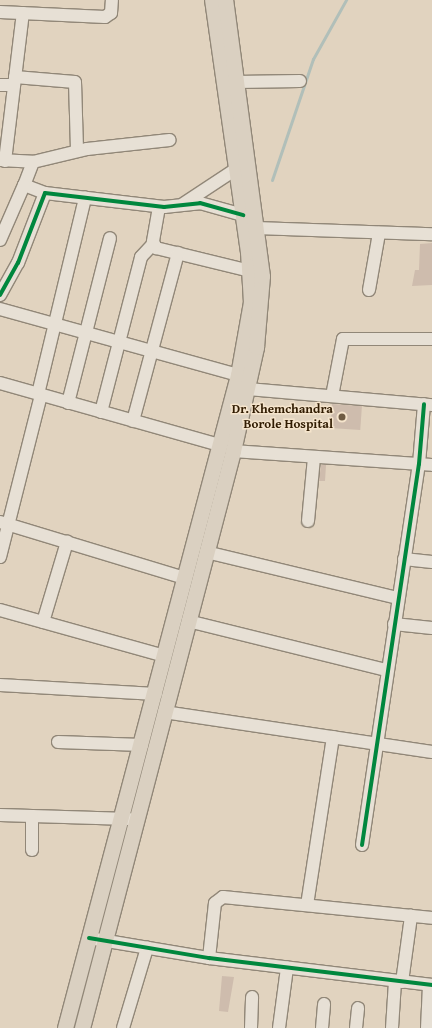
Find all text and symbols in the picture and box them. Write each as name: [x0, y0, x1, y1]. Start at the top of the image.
place label: Dr. Khemchandra Borole Hospital: [232, 402, 333, 433]
marker: Dr. Khemchandra Borole Hospital: [336, 411, 348, 423]

